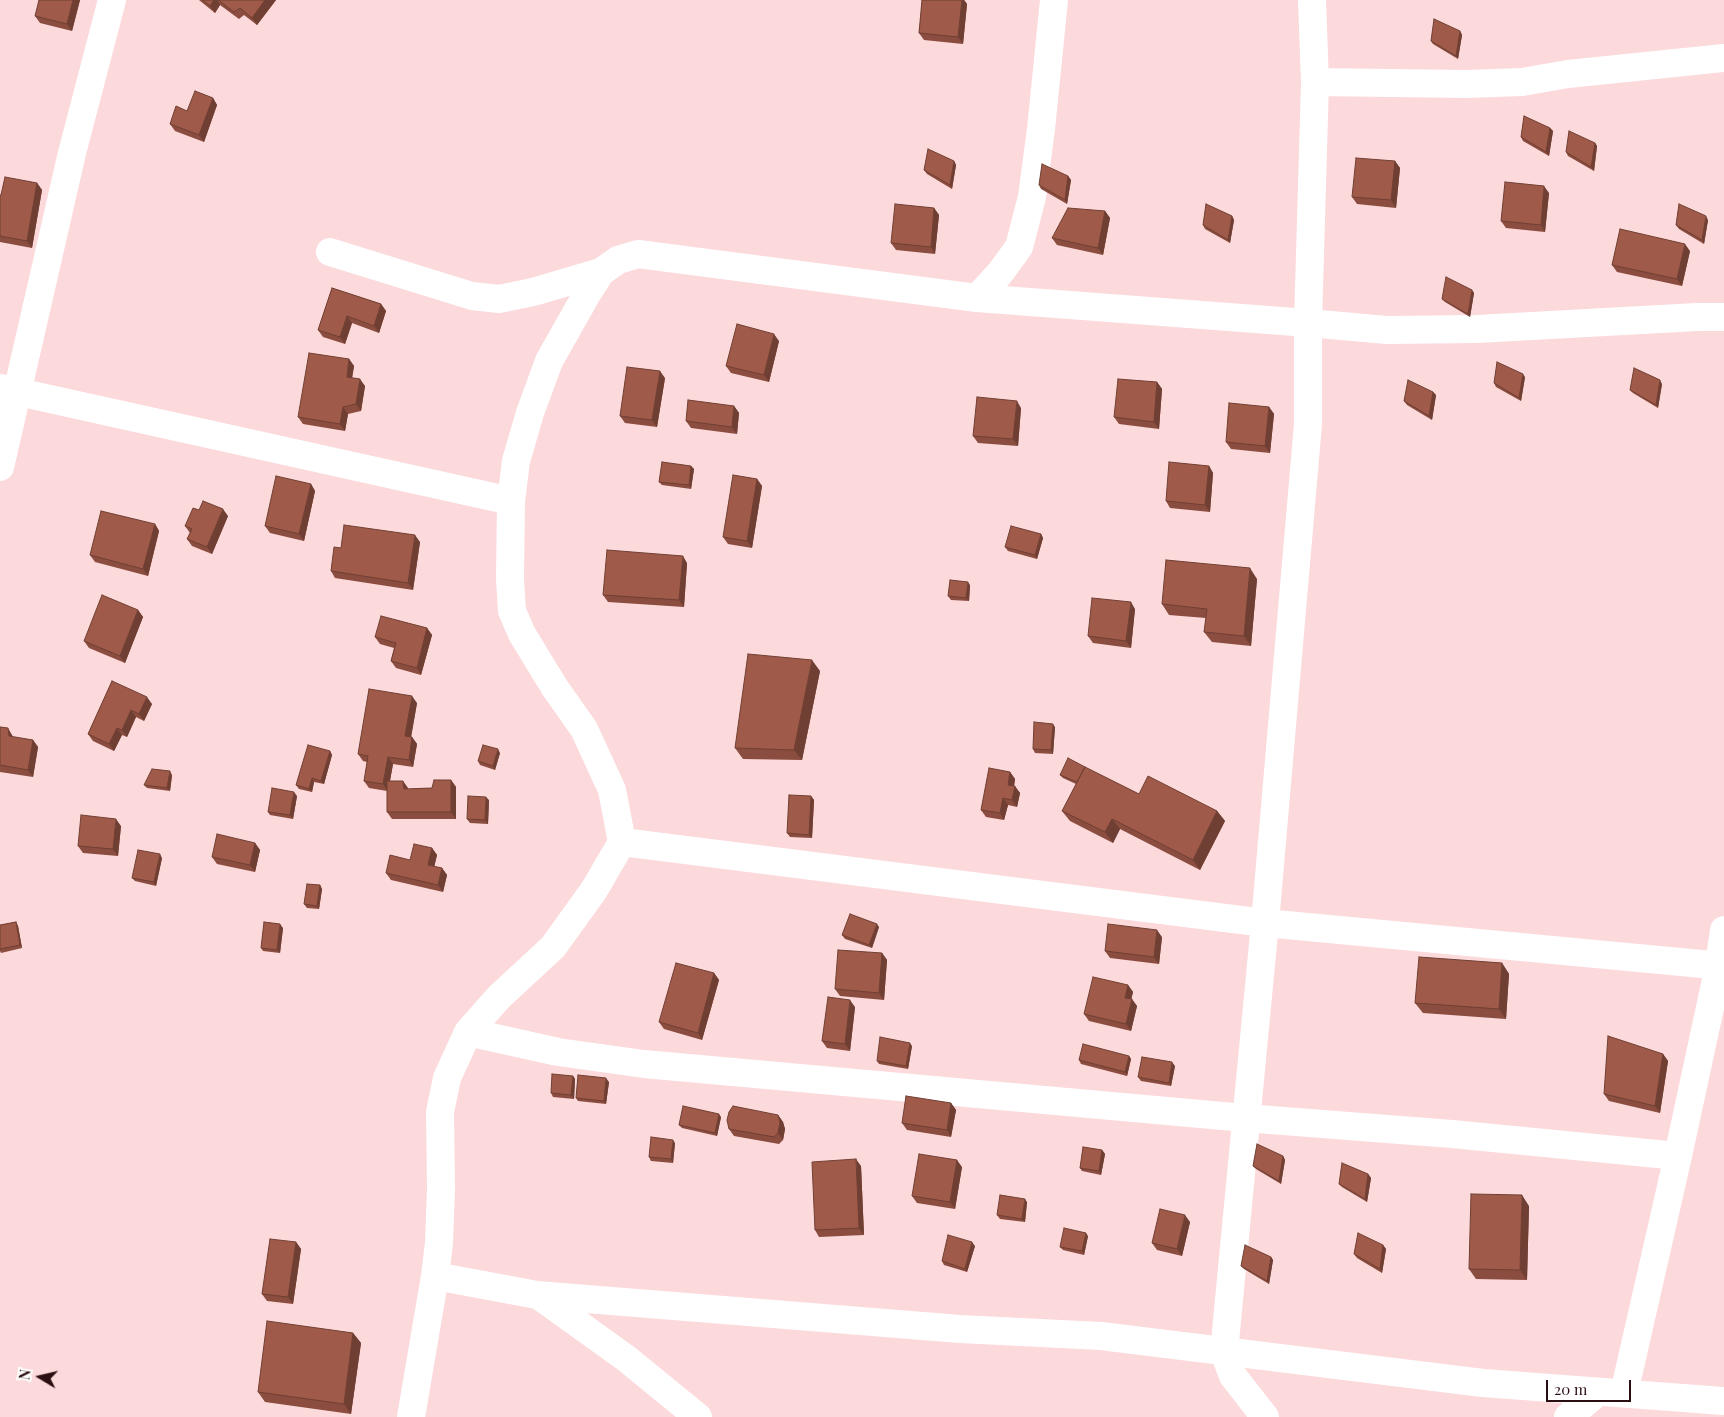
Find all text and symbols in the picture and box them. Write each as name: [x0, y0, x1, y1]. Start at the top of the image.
north arrow: [15, 1352, 65, 1402]
text: N: [15, 1368, 35, 1381]
scale bar: [1549, 1370, 1634, 1402]
text: 20 m: [1554, 1379, 1587, 1399]

